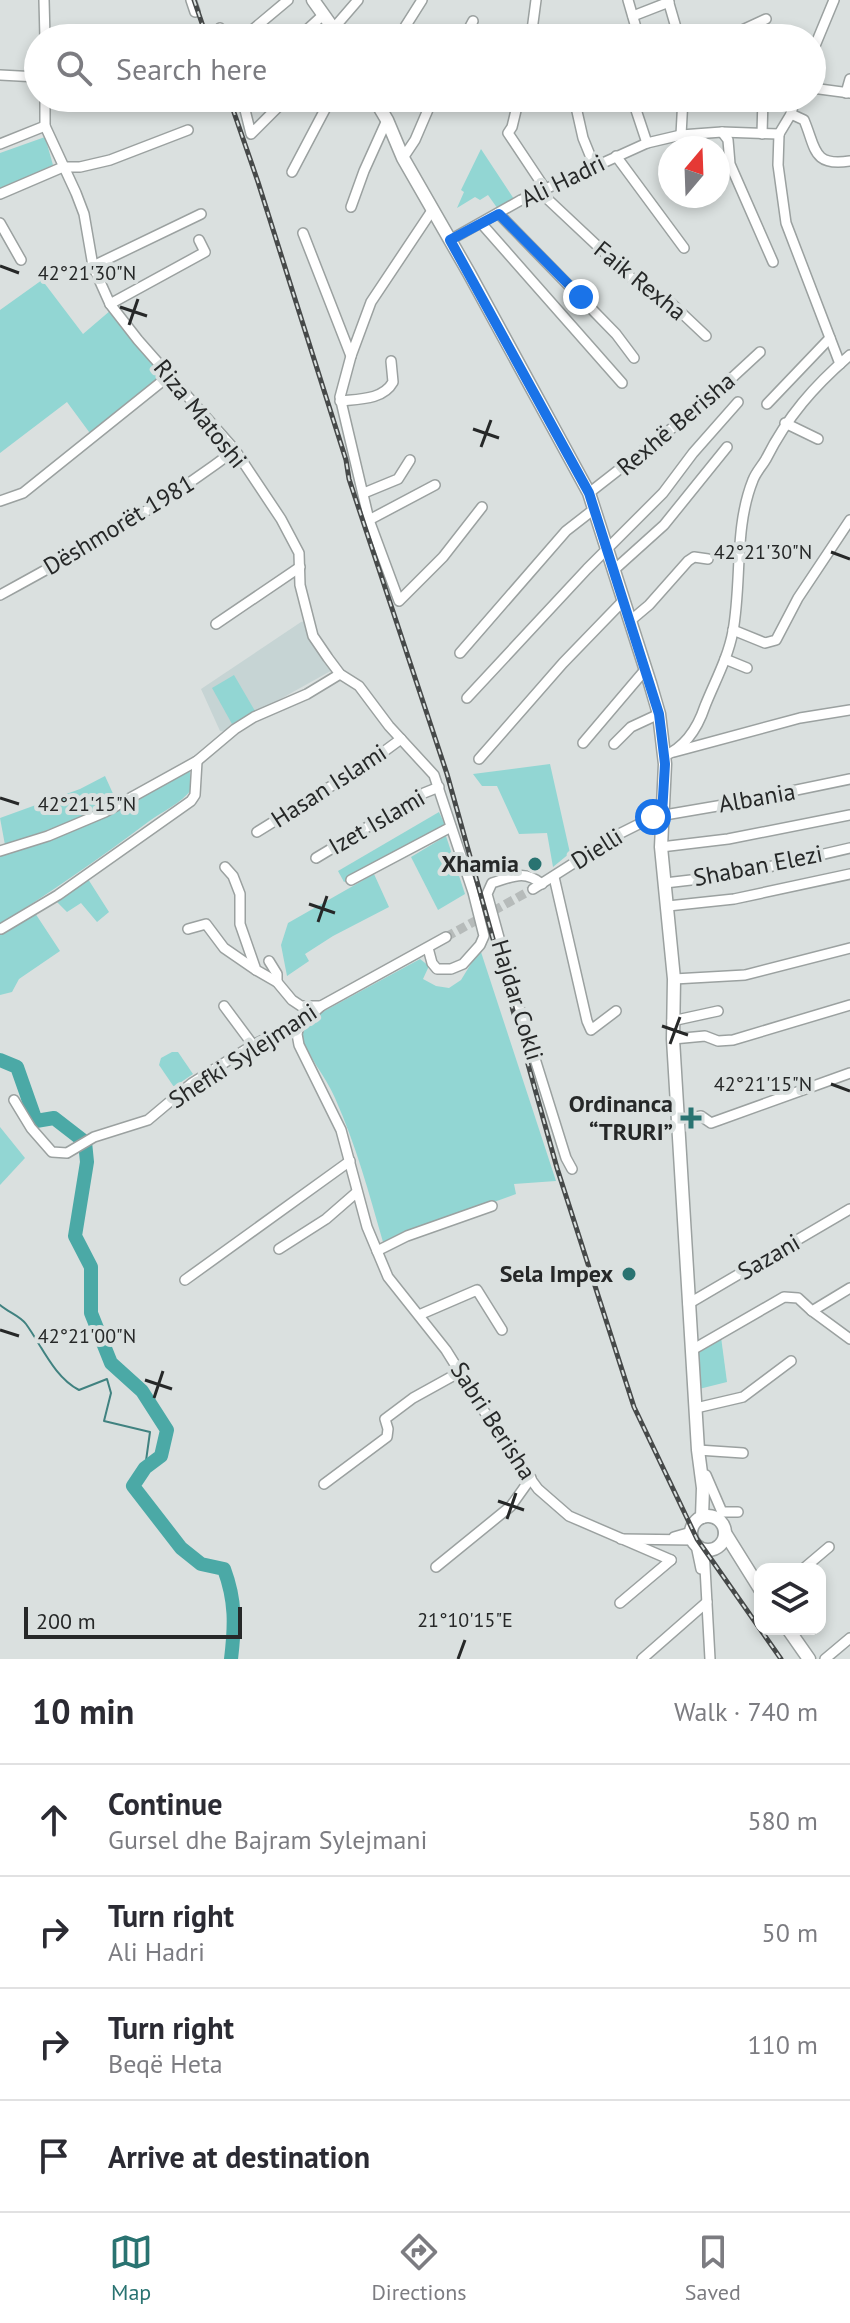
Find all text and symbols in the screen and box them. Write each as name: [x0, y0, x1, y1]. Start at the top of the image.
search box: [24, 24, 826, 112]
icon: search: [52, 46, 96, 90]
text: Search here: [116, 49, 267, 88]
north arrow: [658, 136, 730, 208]
street label: Ali Hadri: [516, 147, 610, 214]
street label: Faik Rexha: [588, 234, 693, 327]
text: 42°21'30"N: [38, 260, 136, 286]
route end: [563, 279, 599, 315]
street label: Riza Matoshi: [147, 353, 254, 474]
street label: Rexhë Berisha: [610, 365, 741, 482]
street label: Dëshmorët 1981: [38, 467, 200, 582]
text: 42°21'30"N: [714, 539, 812, 565]
street label: Hasan Islami: [265, 737, 392, 834]
street label: Albania: [716, 776, 798, 819]
street label: Izet Islami: [323, 782, 430, 861]
text: 42°21'15"N: [38, 791, 136, 817]
route start: [635, 799, 671, 835]
street label: Dielli: [565, 821, 628, 876]
street label: Shaban Elezi: [691, 838, 825, 893]
place label: Xhamia: [441, 848, 519, 879]
marker: Xhamia: [526, 855, 544, 873]
street label: Hajdar Cokli: [484, 936, 551, 1064]
street label: Shefki Sylejmani: [163, 996, 323, 1115]
text: 42°21'15"N: [714, 1071, 812, 1097]
place label: Ordinanca “TRURI”: [569, 1088, 673, 1147]
marker: Ordinanca “TRURI”: [680, 1107, 702, 1129]
street label: Sazani: [732, 1226, 805, 1287]
place label: Sela Impex: [500, 1258, 613, 1289]
marker: Sela Impex: [620, 1265, 638, 1283]
text: 42°21'00"N: [38, 1323, 136, 1349]
street label: Sabri Berisha: [444, 1356, 543, 1486]
map controls: [754, 1563, 826, 1635]
button: layers: [754, 1563, 826, 1635]
scale bar: [24, 1603, 242, 1639]
text: 200 m: [36, 1607, 96, 1635]
text: 21°10'15"E: [417, 1607, 513, 1633]
text: 10 min: [32, 1689, 134, 1733]
text: Walk · 740 m: [674, 1695, 818, 1728]
text: Continue: [108, 1784, 222, 1823]
icon: ahead: [32, 1798, 76, 1842]
text: 580 m: [747, 1804, 818, 1837]
text: Gursel dhe Bajram Sylejmani: [108, 1823, 428, 1856]
text: Turn right: [108, 1896, 234, 1935]
icon: right: [32, 1910, 76, 1954]
text: 50 m: [762, 1916, 818, 1949]
text: Ali Hadri: [108, 1935, 205, 1968]
text: Turn right: [108, 2008, 234, 2047]
icon: right: [32, 2022, 76, 2066]
text: 110 m: [747, 2028, 818, 2061]
text: Beqë Heta: [108, 2047, 223, 2080]
icon: arrive: [32, 2134, 76, 2178]
text: Arrive at destination: [108, 2137, 370, 2176]
tab: Map: [109, 2230, 153, 2306]
tab: Directions: [371, 2230, 467, 2306]
tab: Saved: [685, 2230, 741, 2306]

